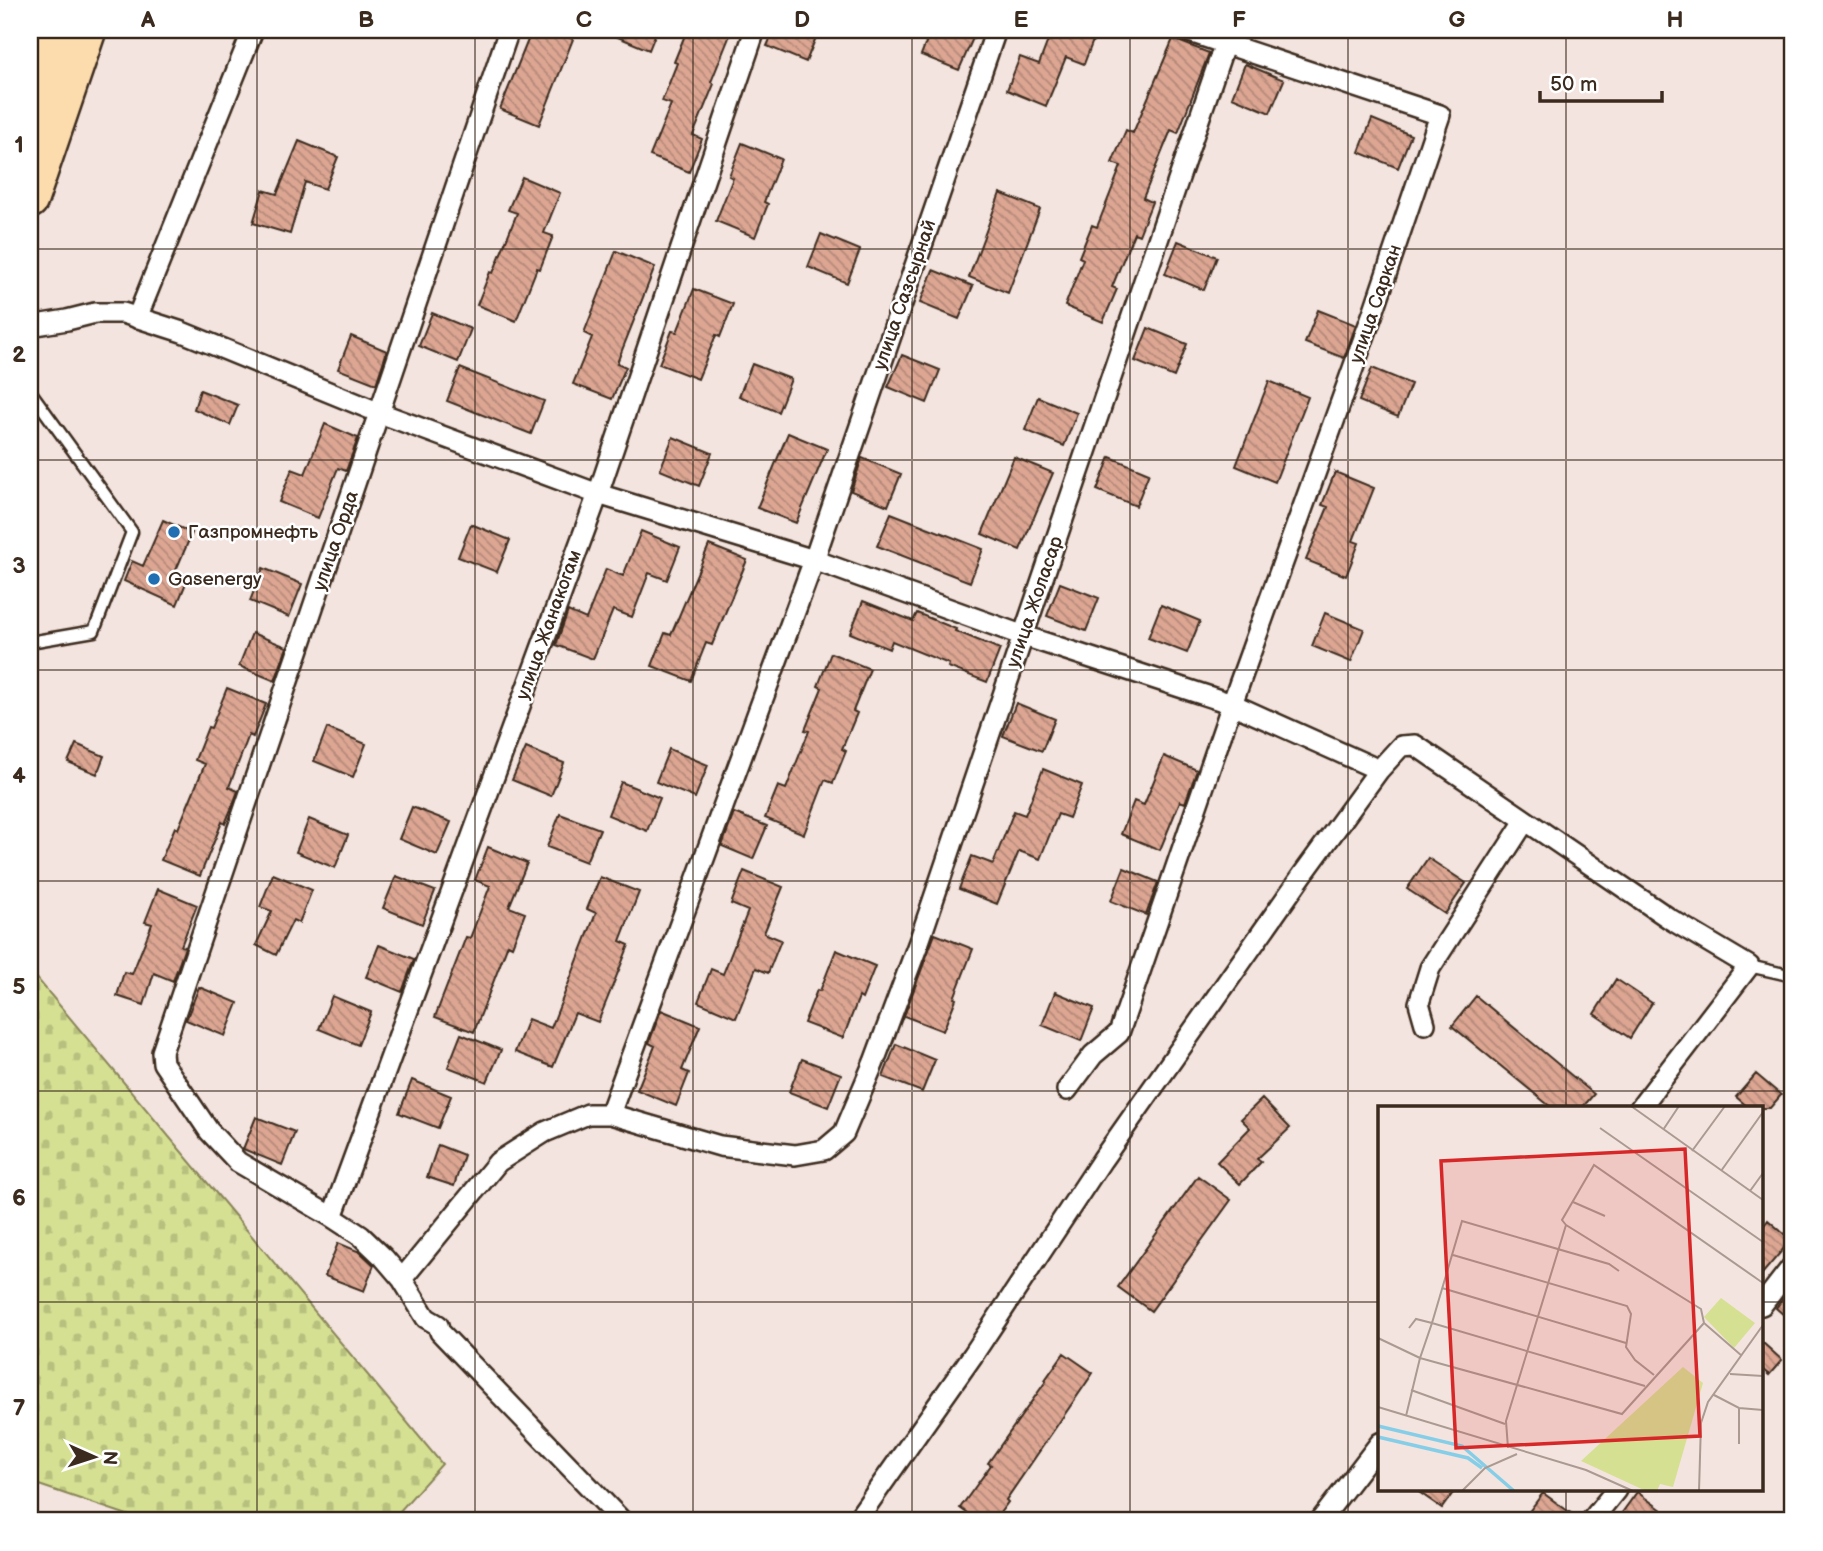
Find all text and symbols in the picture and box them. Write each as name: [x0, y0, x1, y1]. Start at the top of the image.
text: A: [140, 6, 156, 34]
text: B: [358, 6, 374, 34]
text: C: [576, 6, 592, 34]
text: D: [794, 6, 810, 34]
text: E: [1014, 6, 1029, 34]
text: F: [1232, 6, 1246, 34]
text: G: [1449, 6, 1466, 34]
text: H: [1666, 6, 1684, 34]
scale bar: [1540, 60, 1662, 104]
text: 50 m: [1550, 72, 1597, 97]
text: 1: [14, 131, 24, 159]
street label: улица Сазсырнай: [868, 217, 942, 373]
street label: улица Саркан: [1345, 242, 1407, 366]
text: 2: [12, 341, 26, 369]
street label: улица Орда: [308, 488, 364, 594]
place label: Газпромнефть: [188, 521, 319, 544]
marker: Газпромнефть: [166, 524, 182, 540]
street label: улица Жоласар: [1002, 533, 1068, 671]
street label: улица Жанакогам: [511, 547, 587, 703]
text: 3: [12, 552, 26, 580]
place label: Gasenergy: [168, 568, 262, 591]
marker: Gasenergy: [146, 571, 162, 587]
text: 4: [12, 762, 26, 790]
text: 5: [12, 973, 26, 1001]
inset map: [1378, 1106, 1764, 1492]
text: 6: [12, 1184, 26, 1212]
text: 7: [13, 1394, 26, 1422]
north arrow: [60, 1422, 130, 1492]
text: N: [98, 1450, 121, 1466]

